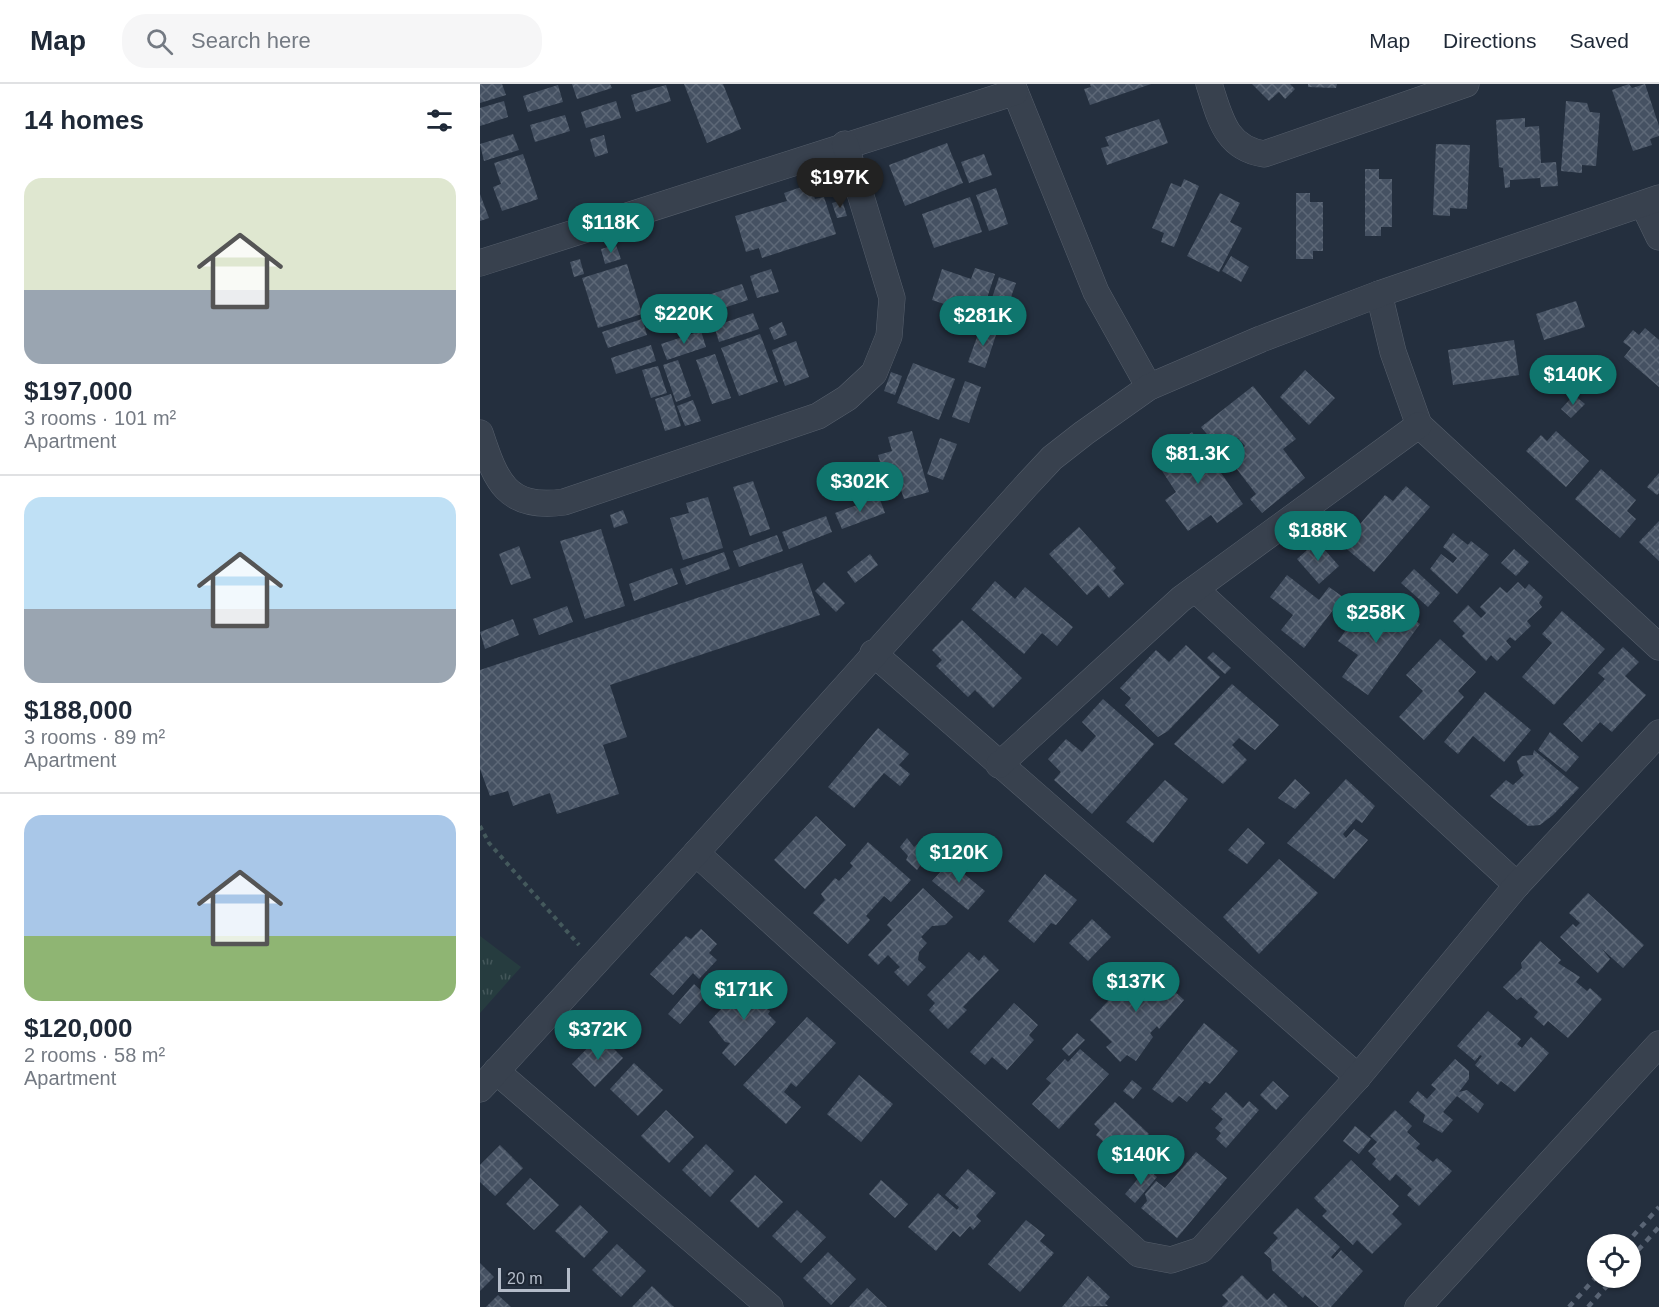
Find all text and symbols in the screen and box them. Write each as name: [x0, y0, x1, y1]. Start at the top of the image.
search box: [122, 14, 542, 68]
text: Map: [30, 25, 86, 56]
icon: search: [143, 25, 176, 58]
text: Search here: [191, 28, 311, 53]
text: Map: [1369, 29, 1410, 52]
text: Directions: [1443, 29, 1536, 52]
text: Saved: [1569, 29, 1629, 52]
icon: filters: [423, 104, 456, 137]
text: 14 homes: [24, 105, 144, 135]
pin: $197K: [798, 158, 882, 209]
text: $197K: [811, 166, 869, 188]
pin: $118K: [569, 203, 653, 254]
text: $118K: [582, 211, 640, 233]
icon: home: [186, 217, 294, 325]
pin: $220K: [642, 294, 726, 345]
pin: $281K: [941, 296, 1025, 347]
text: $220K: [655, 302, 713, 324]
text: $281K: [954, 304, 1012, 326]
pin: $140K: [1531, 355, 1615, 406]
text: $140K: [1544, 363, 1602, 385]
text: $197,000: [24, 376, 132, 406]
text: 3 rooms · 101 m²: [24, 407, 176, 429]
text: Apartment: [24, 430, 116, 452]
pin: $81.3K: [1149, 434, 1247, 485]
text: $81.3K: [1166, 442, 1230, 464]
pin: $302K: [818, 462, 902, 513]
text: $302K: [831, 470, 889, 492]
pin: $188K: [1276, 511, 1360, 562]
text: $188K: [1289, 519, 1347, 541]
icon: home: [186, 536, 294, 644]
pin: $258K: [1334, 593, 1418, 644]
text: $258K: [1347, 601, 1405, 623]
text: $188,000: [24, 695, 132, 725]
text: 3 rooms · 89 m²: [24, 726, 165, 748]
text: Apartment: [24, 749, 116, 771]
pin: $120K: [917, 833, 1001, 884]
text: $120K: [930, 841, 988, 863]
icon: home: [186, 854, 294, 962]
pin: $137K: [1094, 962, 1178, 1013]
pin: $171K: [702, 970, 786, 1021]
text: $137K: [1107, 970, 1165, 992]
text: $171K: [715, 978, 773, 1000]
pin: $372K: [556, 1010, 640, 1061]
text: $120,000: [24, 1013, 132, 1043]
text: $372K: [569, 1018, 627, 1040]
text: 2 rooms · 58 m²: [24, 1044, 165, 1066]
text: Apartment: [24, 1067, 116, 1089]
pin: $140K: [1099, 1135, 1183, 1186]
text: $140K: [1112, 1143, 1170, 1165]
map controls: [1587, 1234, 1641, 1288]
button: locate: [1587, 1234, 1641, 1288]
scale bar: [498, 1265, 570, 1292]
text: 20 m: [507, 1270, 543, 1287]

